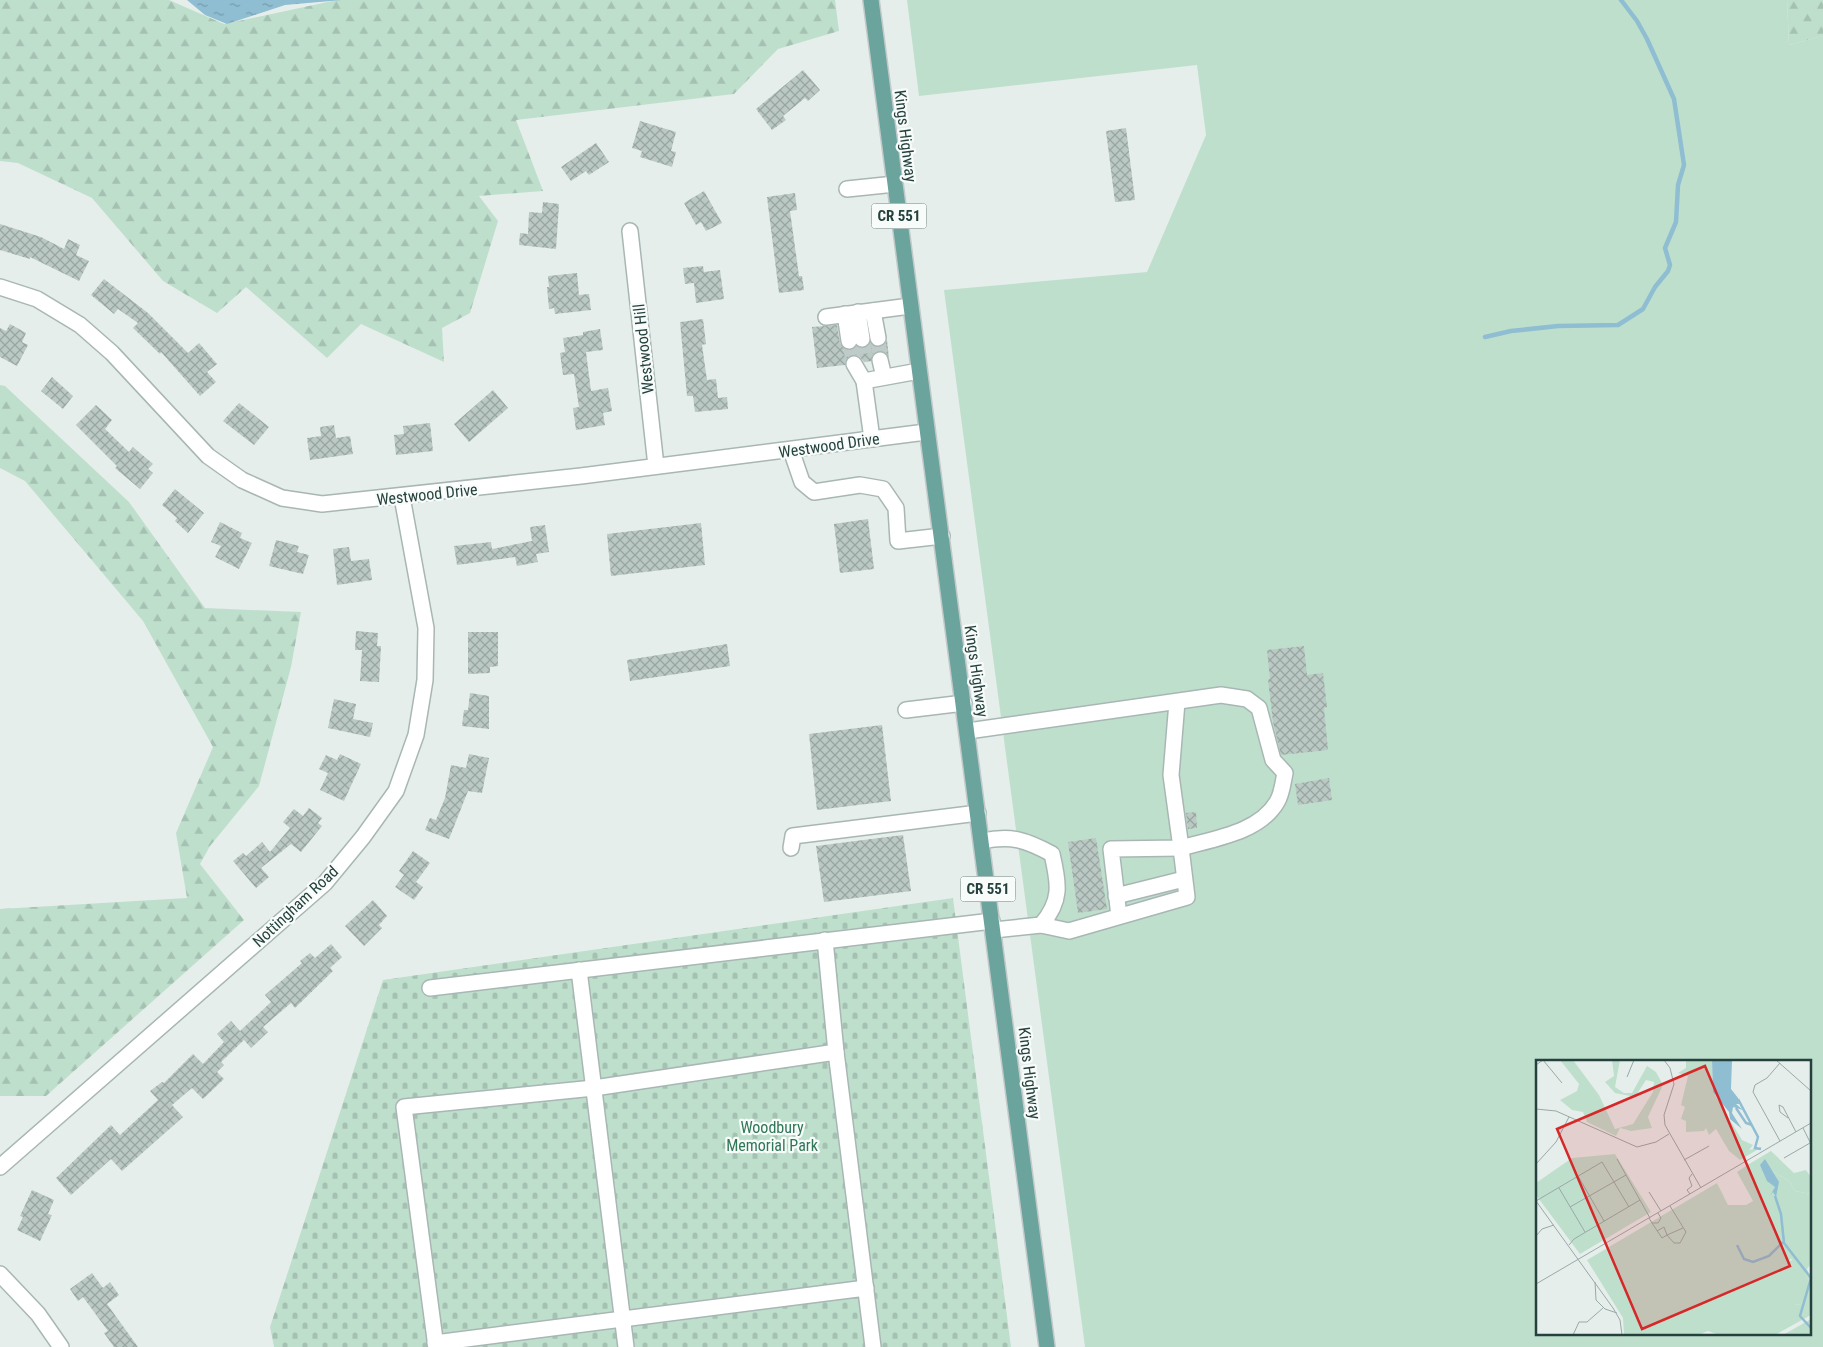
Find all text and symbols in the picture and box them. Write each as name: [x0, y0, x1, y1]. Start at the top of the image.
street label: Kings Highway: [890, 89, 921, 184]
road number: CR 551: [872, 204, 926, 228]
street label: Westwood Hill: [629, 303, 658, 395]
street label: Westwood Drive: [778, 429, 881, 462]
street label: Westwood Drive: [376, 480, 479, 509]
street label: Kings Highway: [961, 624, 992, 719]
street label: Nottingham Road: [249, 862, 342, 951]
road number: CR 551: [960, 876, 1016, 902]
street label: Kings Highway: [1014, 1026, 1045, 1121]
inset map: [1536, 1060, 1810, 1334]
park label: Woodbury Memorial Park: [726, 1118, 819, 1155]

